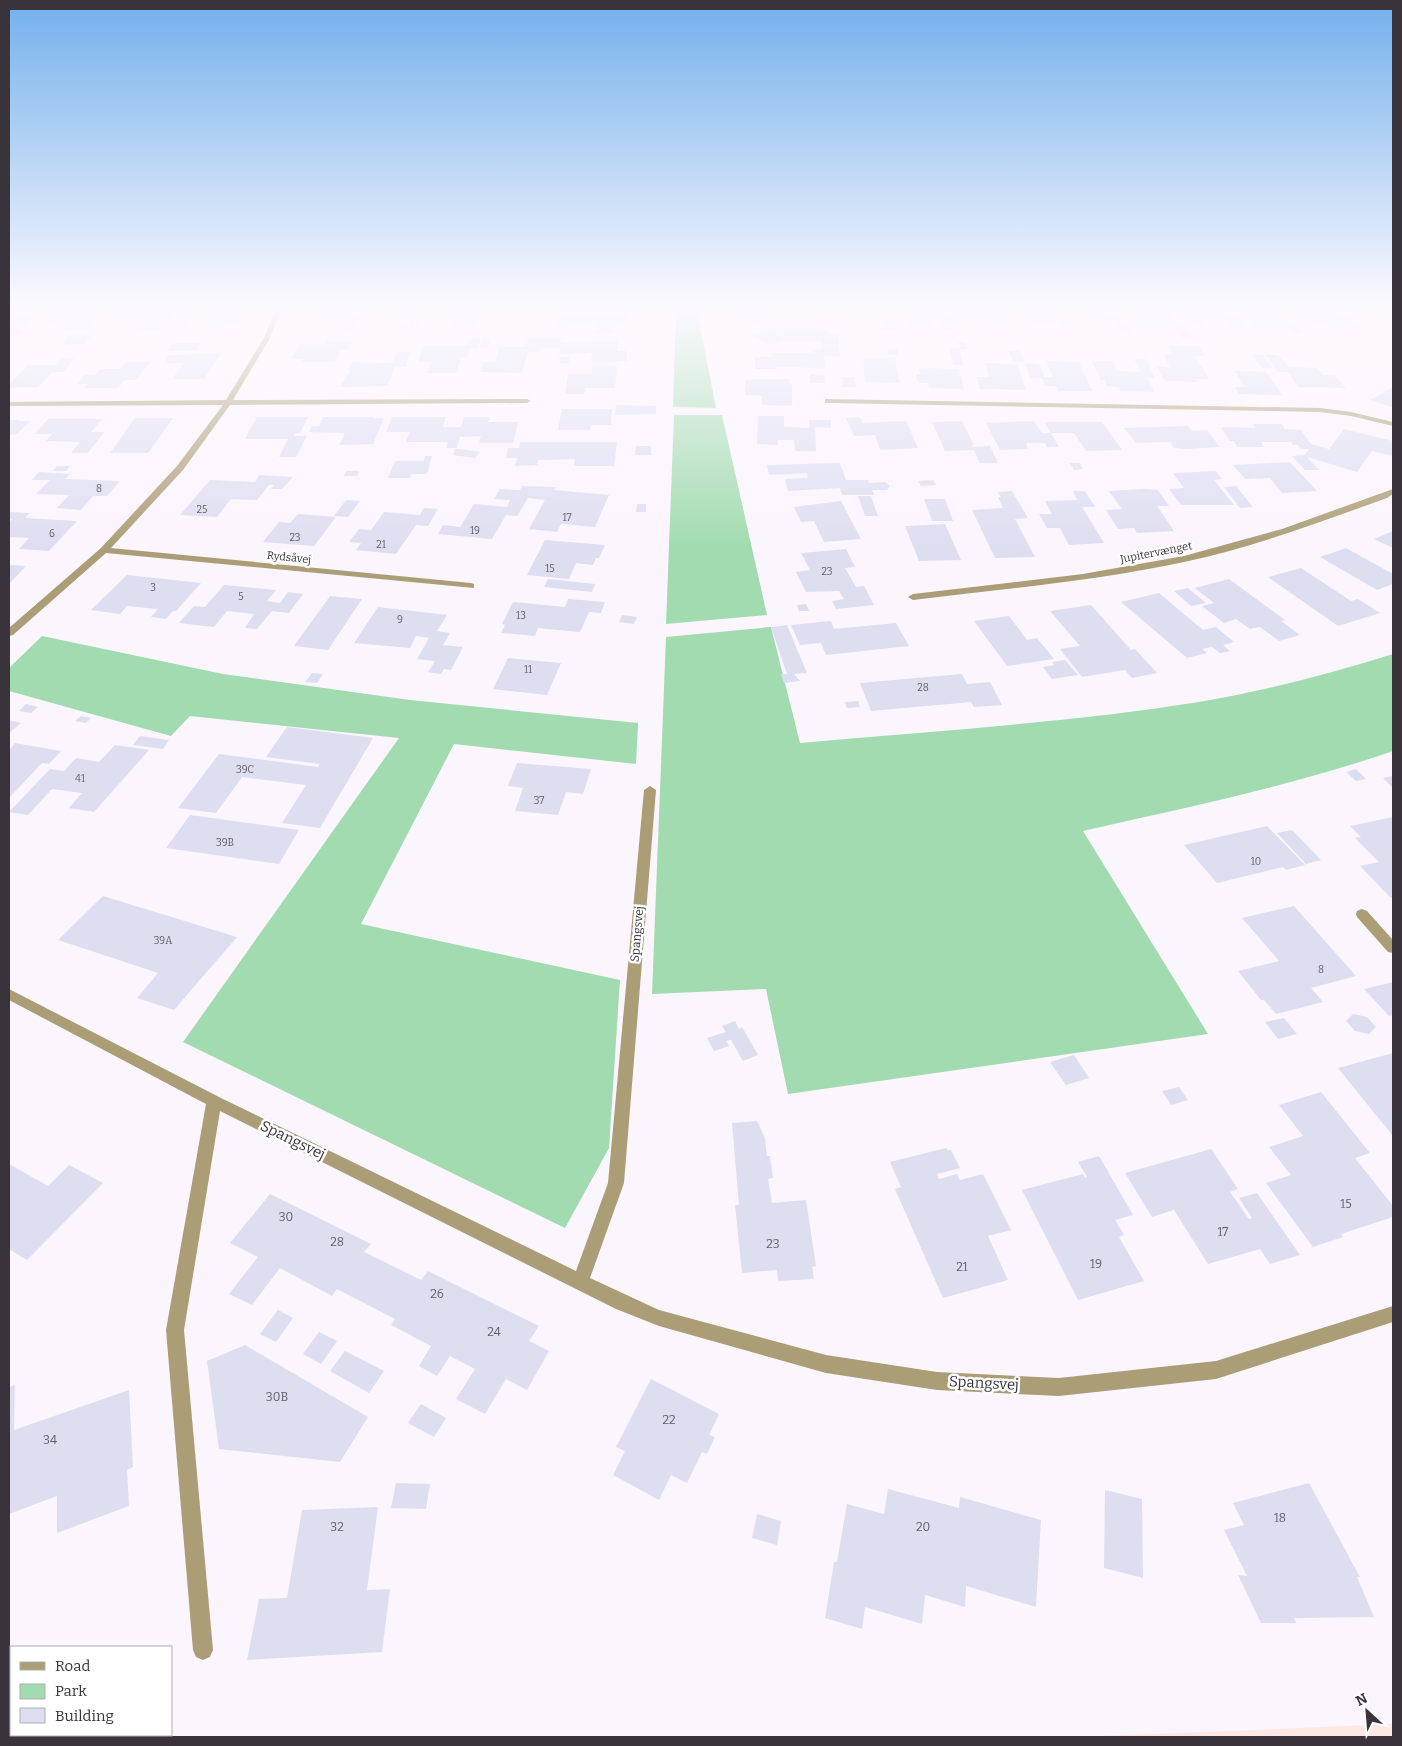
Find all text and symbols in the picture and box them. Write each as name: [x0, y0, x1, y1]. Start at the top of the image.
house number: 8: [96, 483, 102, 495]
house number: 25: [197, 504, 207, 516]
house number: 17: [563, 512, 571, 524]
house number: 19: [470, 525, 480, 537]
house number: 6: [49, 528, 55, 540]
house number: 23: [289, 532, 301, 544]
house number: 21: [376, 539, 386, 551]
street label: Jupitervænget: [1118, 539, 1193, 566]
street label: Rydsåvej: [266, 549, 312, 566]
house number: 15: [545, 563, 555, 575]
house number: 23: [821, 566, 833, 578]
house number: 3: [150, 582, 156, 594]
house number: 5: [238, 591, 244, 603]
house number: 13: [516, 610, 526, 622]
house number: 9: [397, 614, 403, 626]
house number: 11: [524, 664, 532, 676]
house number: 28: [917, 682, 929, 694]
house number: 39C: [236, 764, 254, 776]
house number: 41: [75, 773, 85, 785]
house number: 37: [534, 795, 544, 807]
house number: 39B: [216, 837, 234, 849]
house number: 10: [1251, 856, 1261, 868]
street label: Spangsvej: [628, 906, 646, 962]
house number: 39A: [154, 935, 173, 947]
house number: 8: [1318, 964, 1324, 976]
street label: Spangsvej: [258, 1117, 328, 1163]
house number: 15: [1340, 1197, 1352, 1211]
house number: 30: [279, 1210, 293, 1224]
house number: 17: [1218, 1225, 1228, 1239]
house number: 28: [330, 1235, 344, 1249]
house number: 23: [766, 1237, 780, 1251]
house number: 19: [1090, 1257, 1102, 1271]
house number: 21: [956, 1260, 968, 1274]
house number: 26: [430, 1287, 444, 1301]
house number: 24: [487, 1325, 501, 1339]
street label: Spangsvej: [949, 1372, 1019, 1394]
house number: 30B: [266, 1390, 288, 1404]
house number: 22: [662, 1413, 676, 1427]
house number: 34: [43, 1433, 57, 1447]
house number: 18: [1274, 1511, 1286, 1525]
house number: 32: [330, 1520, 344, 1534]
house number: 20: [916, 1520, 930, 1534]
legend: [10, 1646, 172, 1736]
text: Road: [55, 1657, 90, 1675]
text: Park: [55, 1682, 87, 1700]
north arrow: [1342, 1686, 1392, 1736]
text: N: [1353, 1690, 1370, 1710]
text: Building: [55, 1707, 114, 1725]

